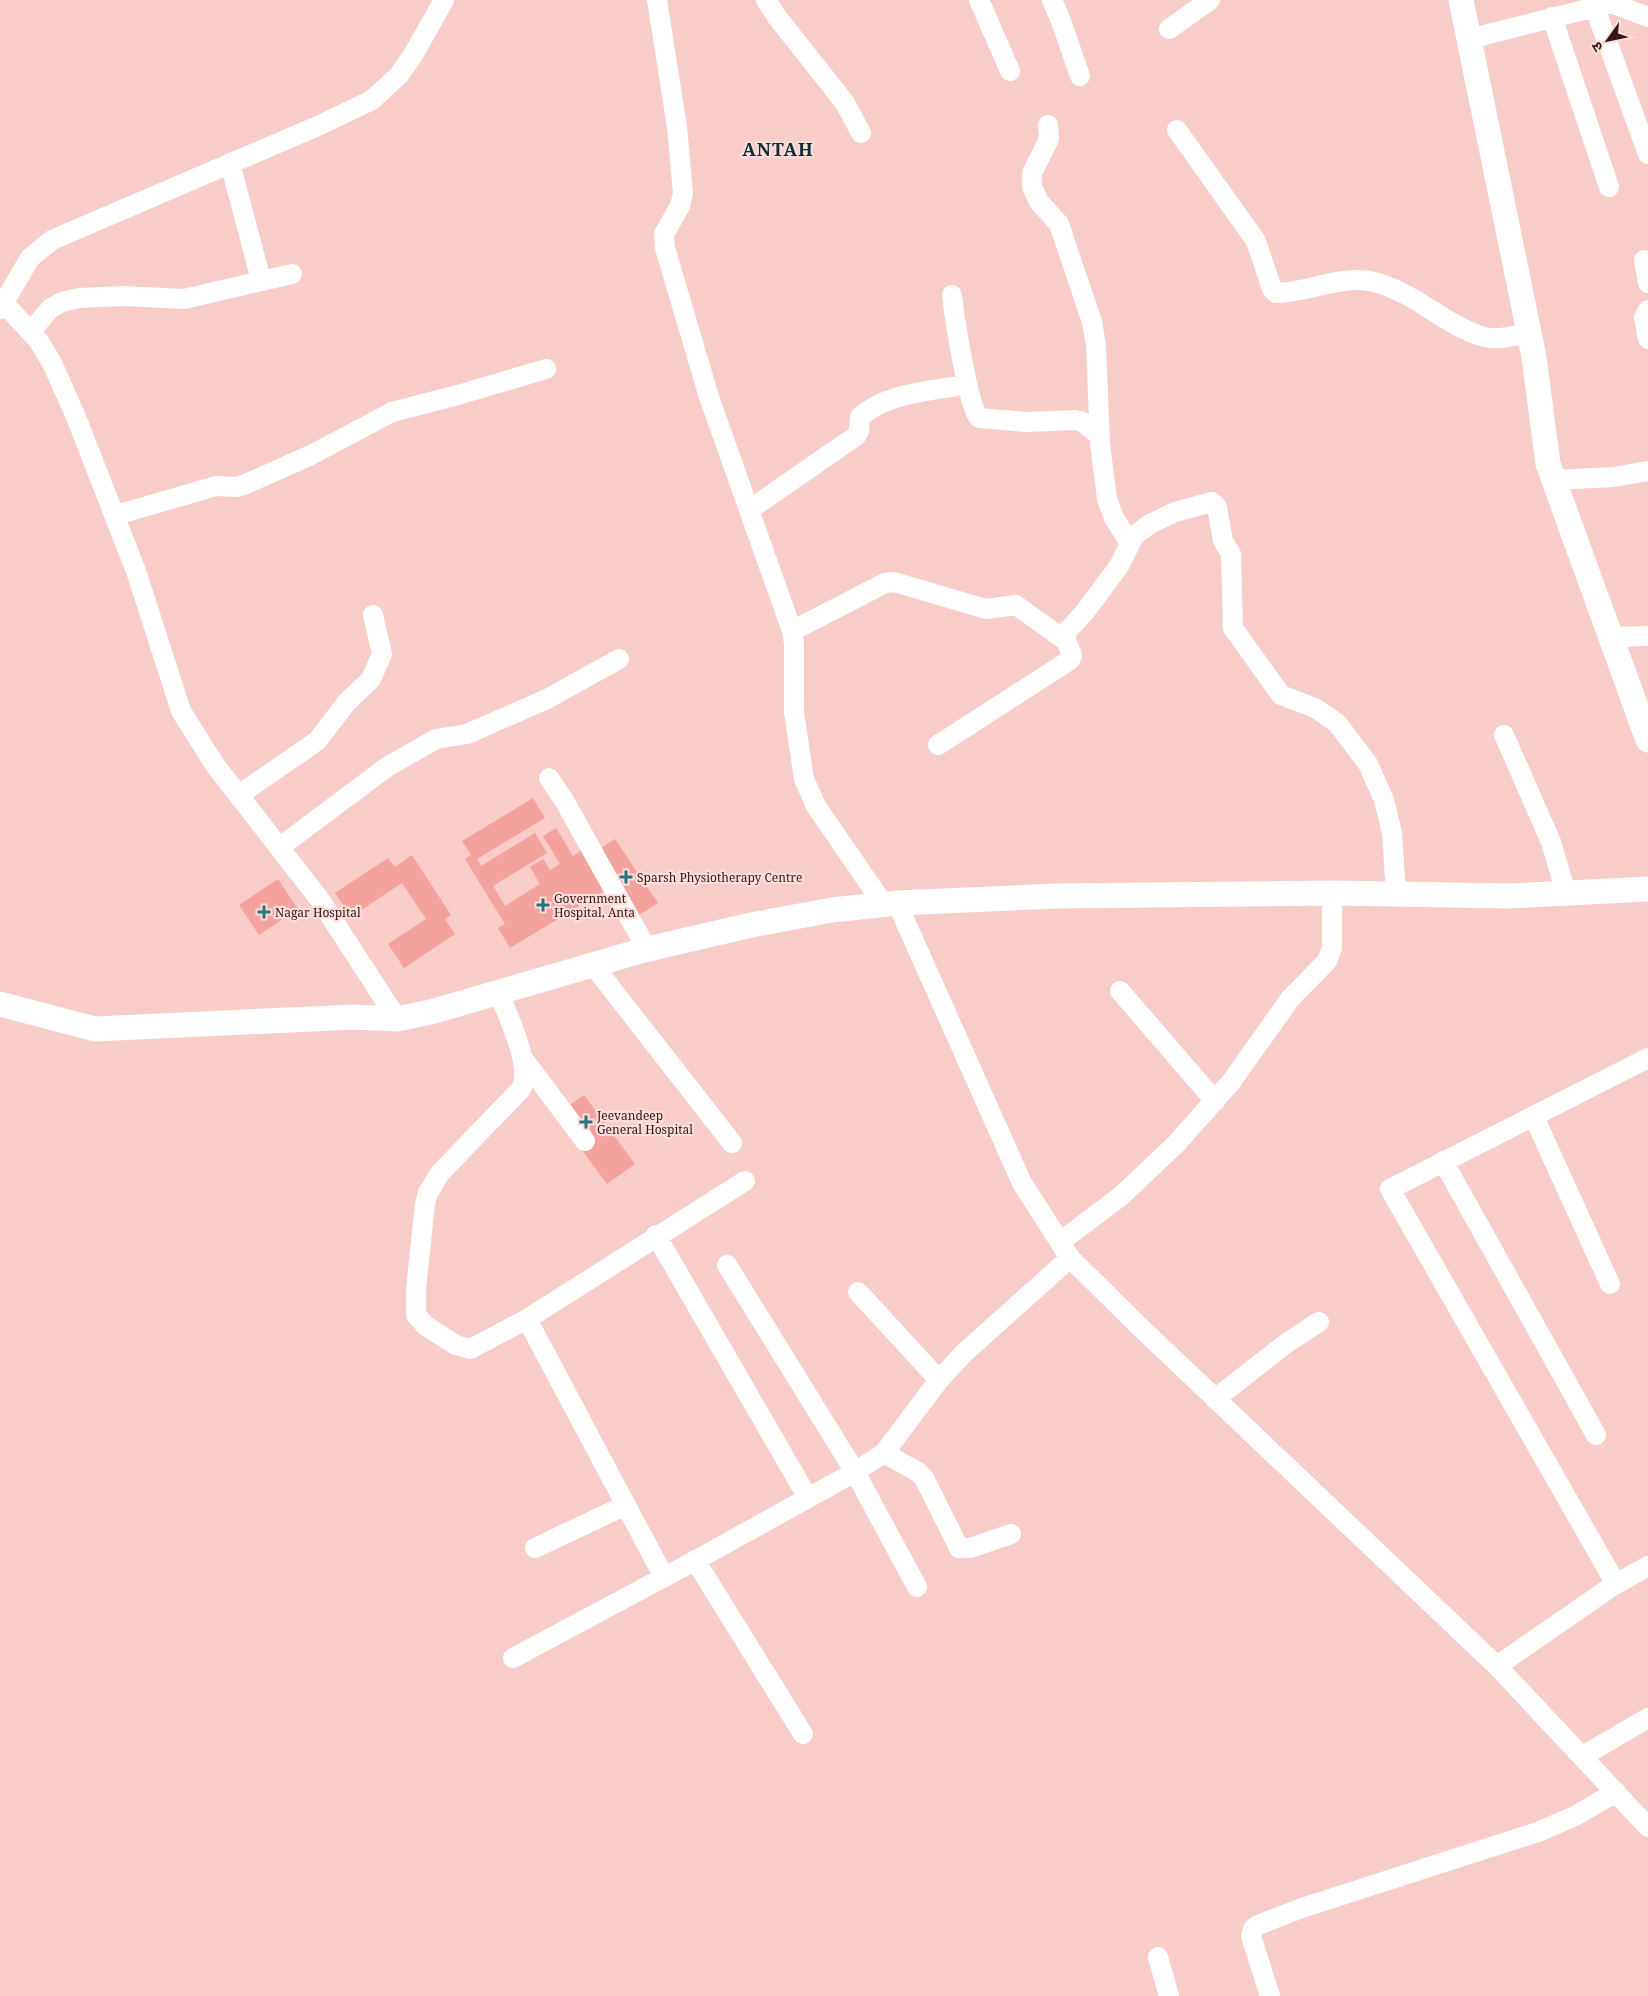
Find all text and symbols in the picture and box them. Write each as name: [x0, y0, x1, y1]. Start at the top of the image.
north arrow: [1583, 15, 1633, 65]
text: उ: [1586, 38, 1607, 56]
district label: ANTAH: [742, 137, 814, 161]
place label: Sparsh Physiotherapy Centre: [637, 869, 802, 886]
marker: Sparsh Physiotherapy Centre: [619, 870, 633, 884]
place label: Government Hospital, Anta: [554, 890, 635, 921]
marker: Government Hospital, Anta: [536, 898, 550, 912]
place label: Nagar Hospital: [275, 904, 361, 921]
marker: Nagar Hospital: [257, 905, 271, 919]
place label: Jeevandeep General Hospital: [596, 1107, 693, 1138]
marker: Jeevandeep General Hospital: [579, 1115, 593, 1129]

